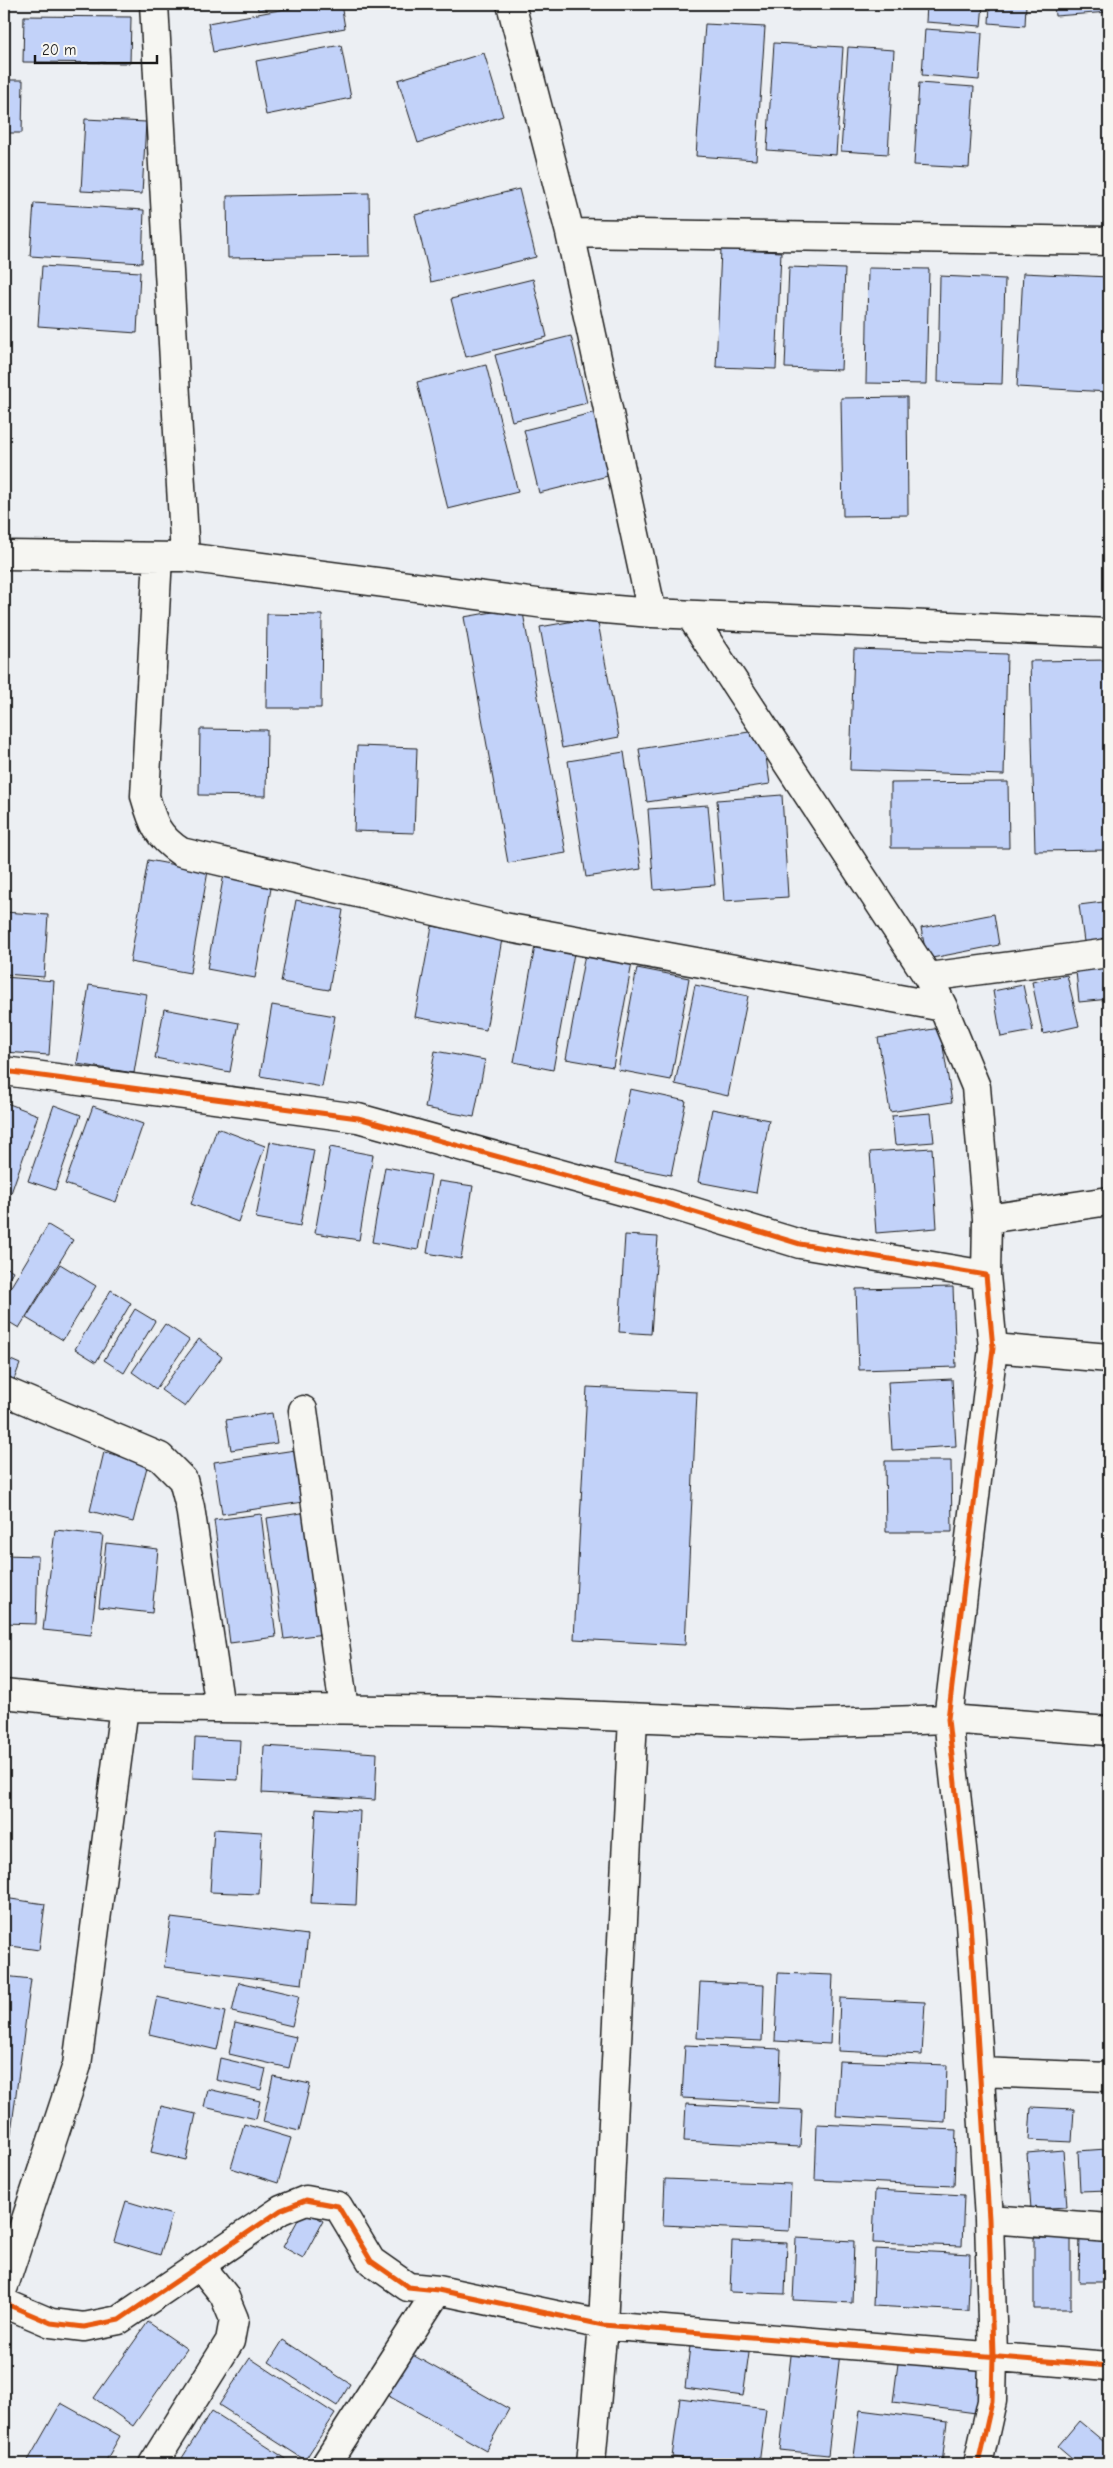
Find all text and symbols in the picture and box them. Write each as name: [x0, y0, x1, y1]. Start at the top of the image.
scale bar: [35, 32, 158, 64]
text: 20 m: [42, 41, 76, 59]

